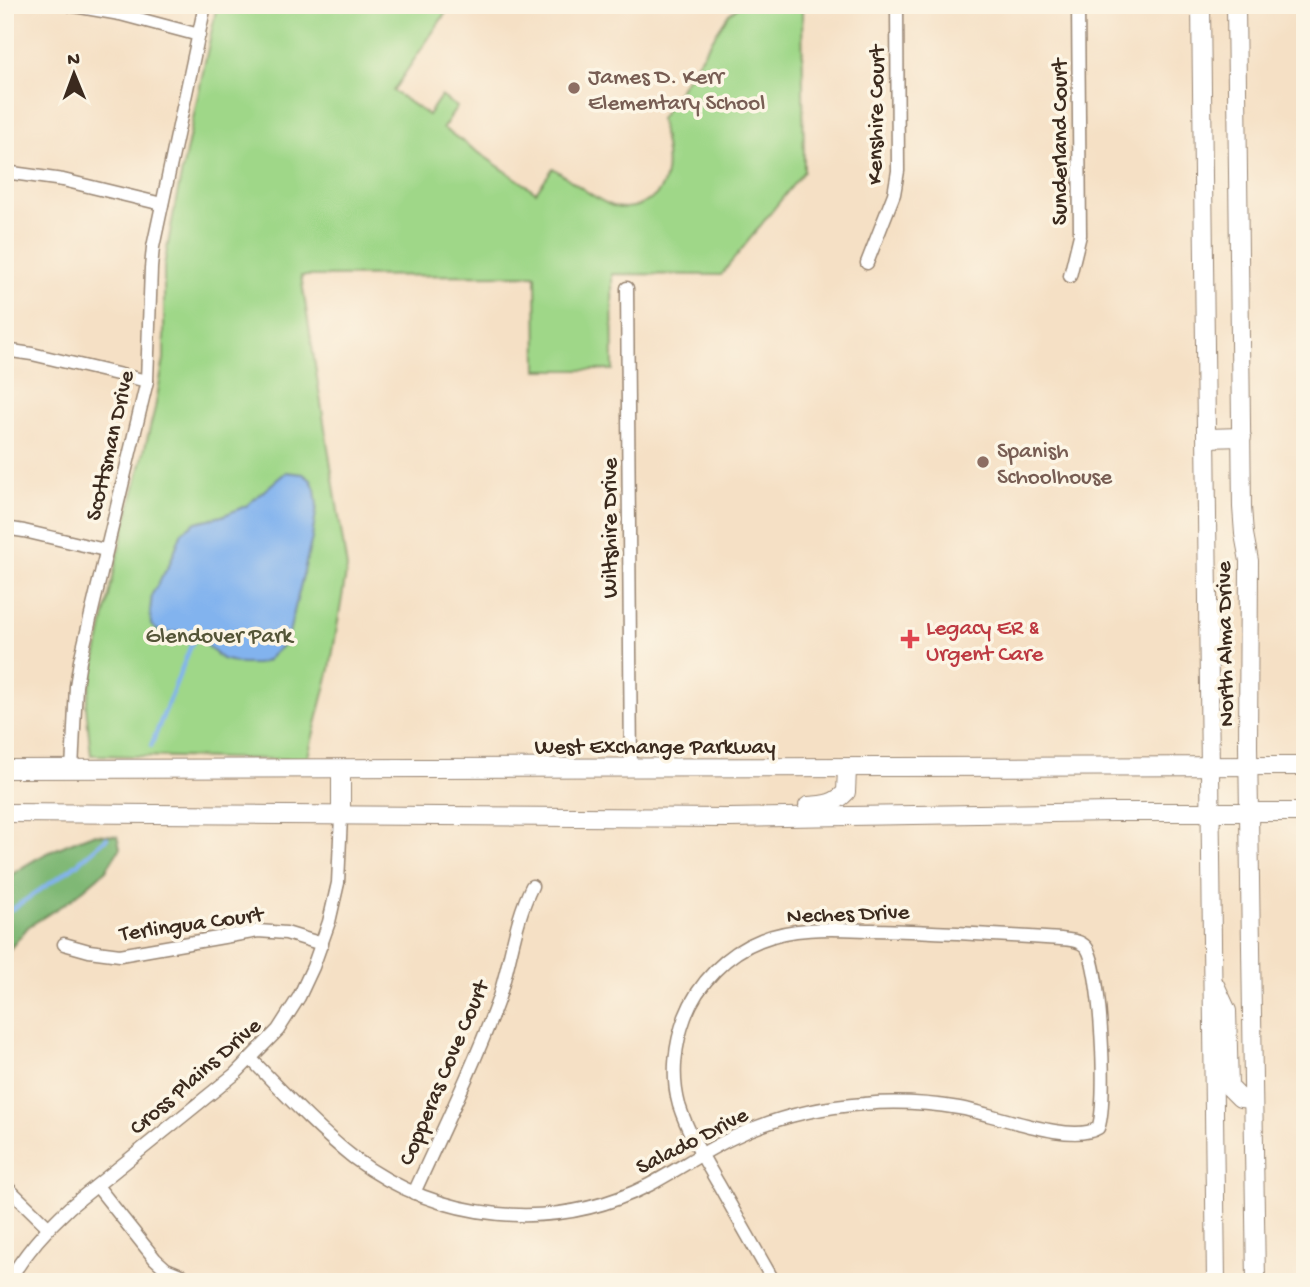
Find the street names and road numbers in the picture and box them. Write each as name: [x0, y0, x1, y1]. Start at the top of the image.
street label: Kenshire Court: [863, 43, 892, 185]
street label: Sunderland Court: [1048, 57, 1075, 225]
street label: Scottsman Drive: [81, 367, 142, 524]
street label: Wiltshire Drive: [598, 457, 625, 598]
street label: North Alma Drive: [1212, 560, 1241, 727]
street label: West Exchange Parkway: [534, 735, 776, 762]
street label: Neches Drive: [786, 900, 911, 931]
street label: Terlingua Court: [116, 902, 267, 949]
street label: Copperas Cove Court: [394, 975, 497, 1170]
street label: Cross Plains Drive: [125, 1012, 268, 1142]
street label: Salado Drive: [632, 1102, 754, 1182]

